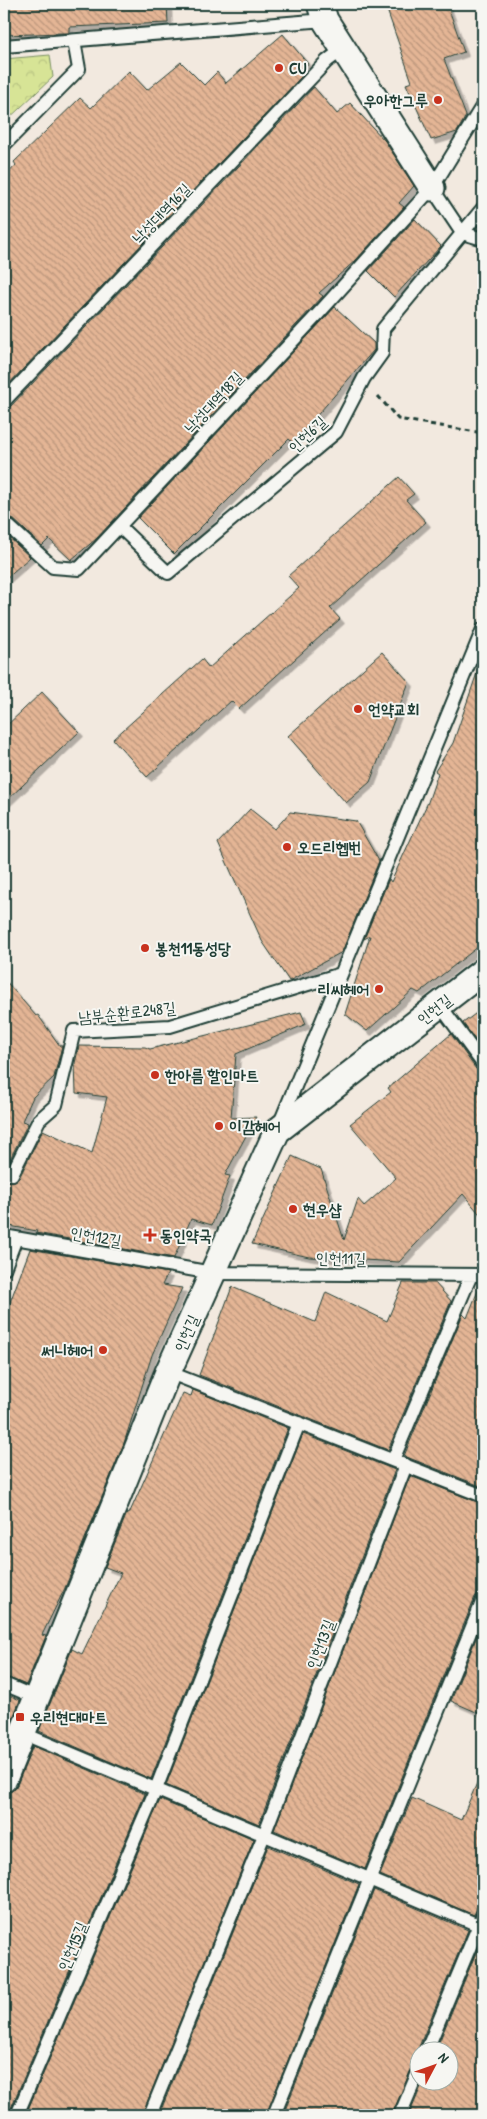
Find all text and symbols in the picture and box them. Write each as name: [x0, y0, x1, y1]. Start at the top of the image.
place label: CU: [289, 57, 307, 79]
marker: CU: [273, 62, 285, 74]
place label: 우아한그루: [364, 89, 428, 111]
marker: 우아한그루: [432, 94, 444, 106]
street label: 낙성대역16길: [126, 178, 196, 248]
street label: 낙성대역18길: [179, 366, 247, 438]
street label: 인헌6길: [283, 411, 331, 457]
place label: 언약교회: [368, 698, 420, 720]
marker: 언약교회: [352, 703, 364, 715]
place label: 오드리헵번: [297, 836, 361, 858]
marker: 오드리헵번: [281, 841, 293, 853]
place label: 봉천11동성당: [155, 937, 231, 959]
marker: 봉천11동성당: [139, 942, 151, 954]
place label: 리씨헤어: [318, 978, 369, 1000]
marker: 리씨헤어: [373, 983, 385, 995]
street label: 인헌길: [412, 988, 456, 1030]
street label: 남부순환로248길: [77, 996, 177, 1028]
place label: 한아름 할인마트: [164, 1064, 259, 1086]
marker: 한아름 할인마트: [149, 1069, 161, 1081]
place label: 이감헤어: [229, 1115, 281, 1137]
marker: 이감헤어: [213, 1120, 225, 1132]
place label: 현우샵: [303, 1198, 342, 1220]
marker: 현우샵: [287, 1203, 299, 1215]
street label: 인헌12길: [69, 1221, 124, 1251]
place label: 동인약국: [160, 1224, 212, 1246]
marker: 동인약국: [144, 1229, 156, 1241]
street label: 인헌11길: [316, 1247, 366, 1269]
street label: 인헌길: [168, 1311, 204, 1355]
place label: 써니헤어: [41, 1339, 93, 1361]
marker: 써니헤어: [97, 1344, 109, 1356]
street label: 인헌13길: [300, 1616, 340, 1672]
place label: 우리현대마트: [30, 1706, 107, 1728]
marker: 우리현대마트: [14, 1711, 26, 1723]
street label: 인헌15길: [52, 1918, 92, 1974]
north arrow: [410, 2042, 460, 2092]
text: N: [435, 2048, 454, 2067]

